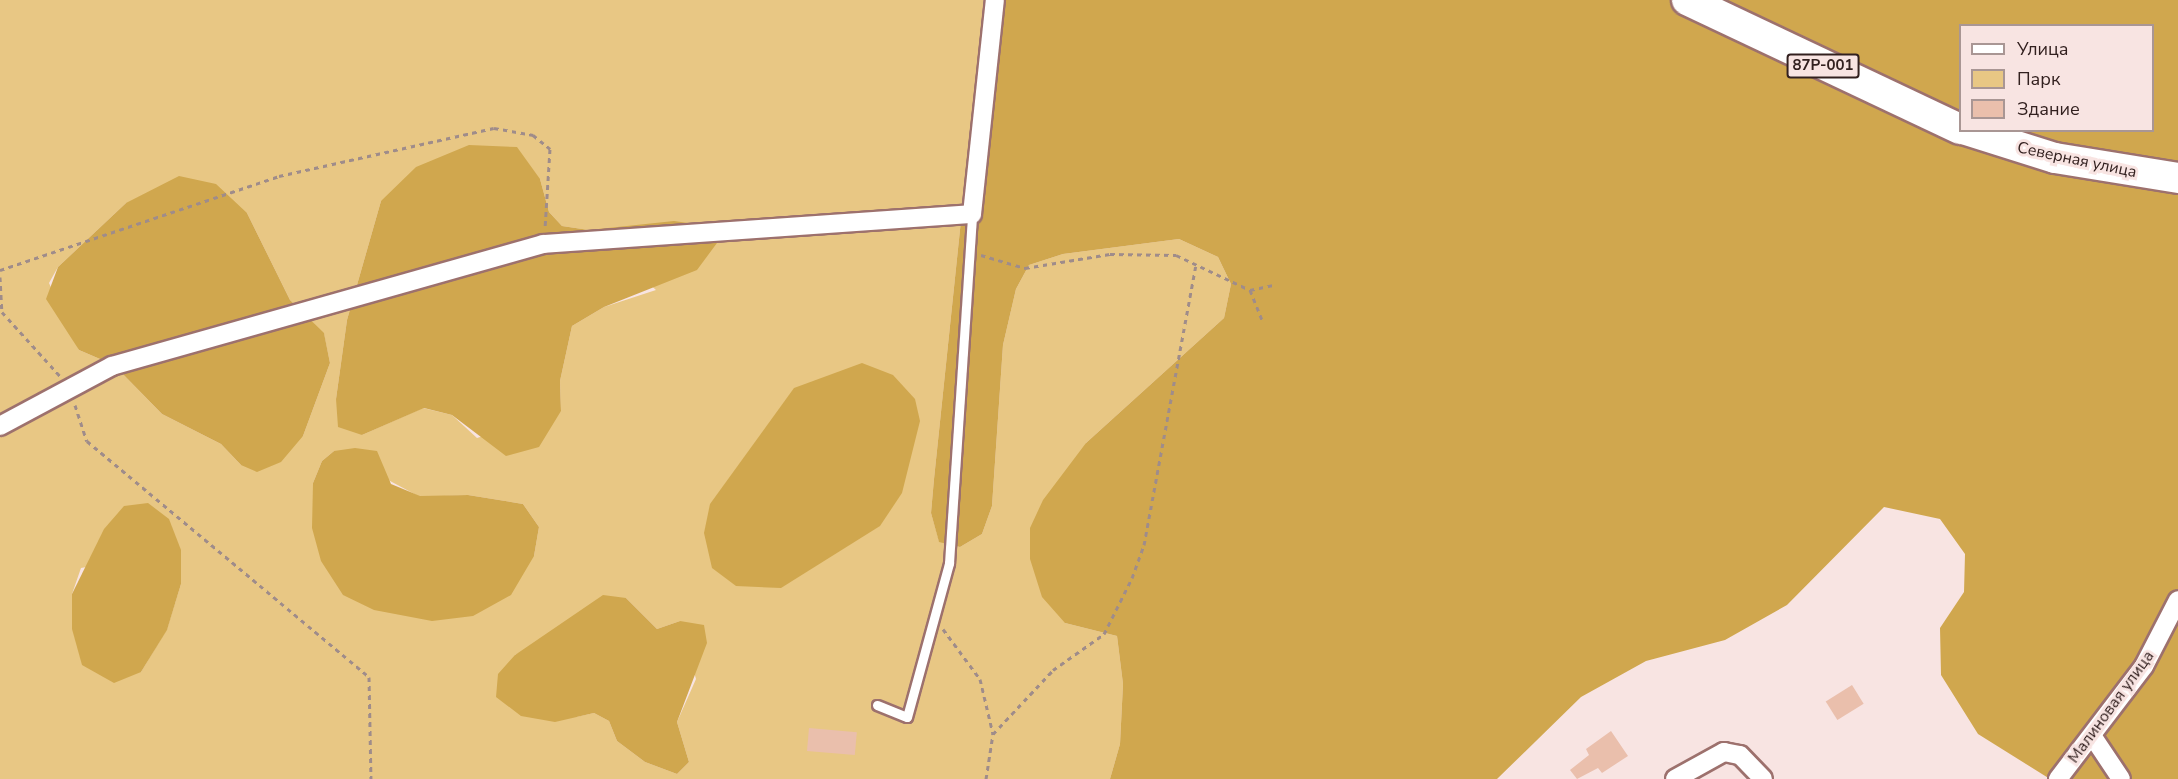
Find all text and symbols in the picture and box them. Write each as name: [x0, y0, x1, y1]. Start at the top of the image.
legend: [1959, 24, 2154, 132]
text: Улица: [2017, 37, 2068, 61]
road number: 87Р-001: [1786, 54, 1860, 78]
text: Парк: [2017, 67, 2060, 91]
text: Здание: [2017, 97, 2080, 121]
street label: Северная улица: [2016, 138, 2138, 182]
street label: Малиновая улица: [2064, 647, 2158, 767]

